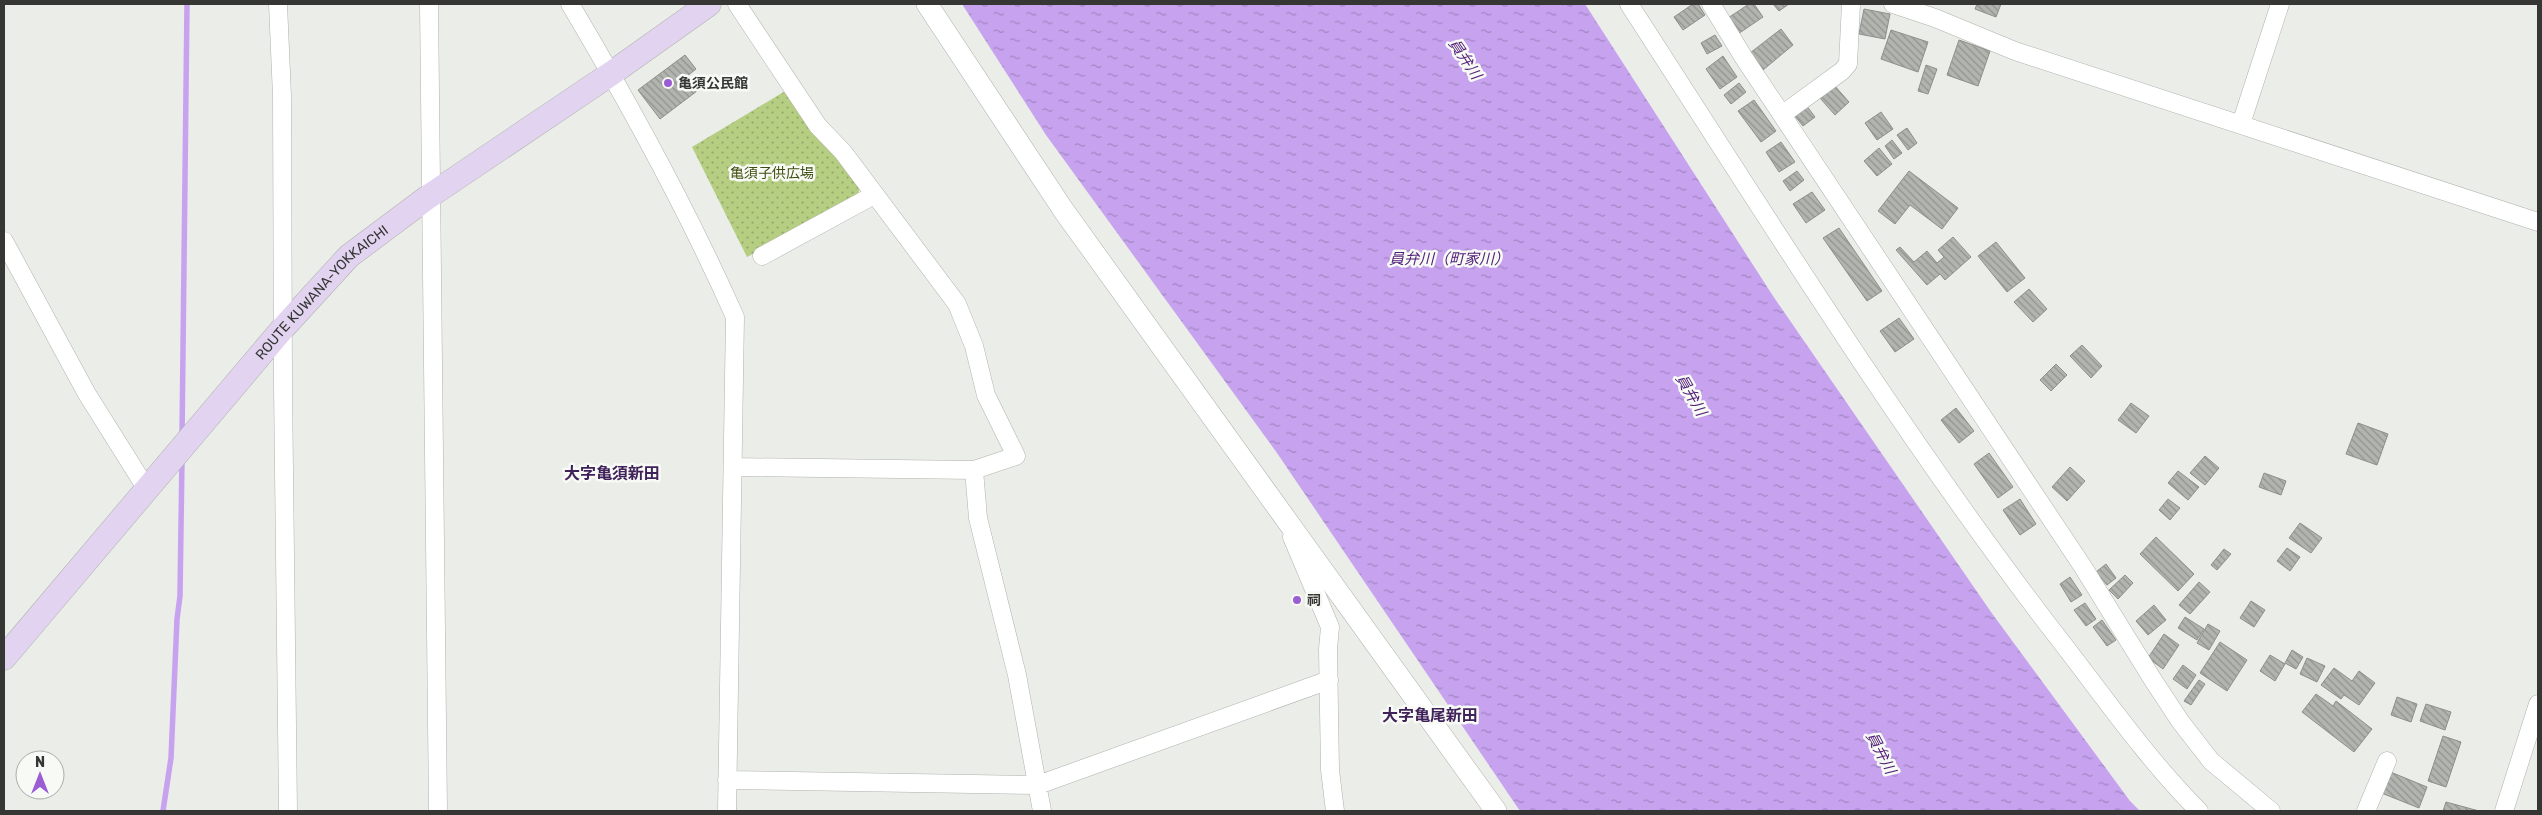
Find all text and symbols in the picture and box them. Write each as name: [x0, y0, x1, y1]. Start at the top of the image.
water label: 員弁川: [1445, 35, 1486, 84]
place label: 亀須公民館: [678, 75, 748, 92]
marker: 亀須公民館: [662, 77, 674, 89]
park label: 亀須子供広場: [730, 165, 814, 182]
street label: ROUTE KUWANA-YOKKAICHI: [252, 221, 391, 363]
water label: 員弁川（町家川）: [1389, 250, 1509, 268]
water label: 員弁川: [1672, 371, 1711, 421]
district label: 大字亀須新田: [564, 464, 660, 483]
place label: 祠: [1307, 592, 1321, 609]
marker: 祠: [1291, 594, 1303, 606]
district label: 大字亀尾新田: [1382, 706, 1478, 725]
water label: 員弁川: [1862, 729, 1900, 779]
north arrow: [15, 750, 65, 800]
text: N: [35, 754, 45, 771]

